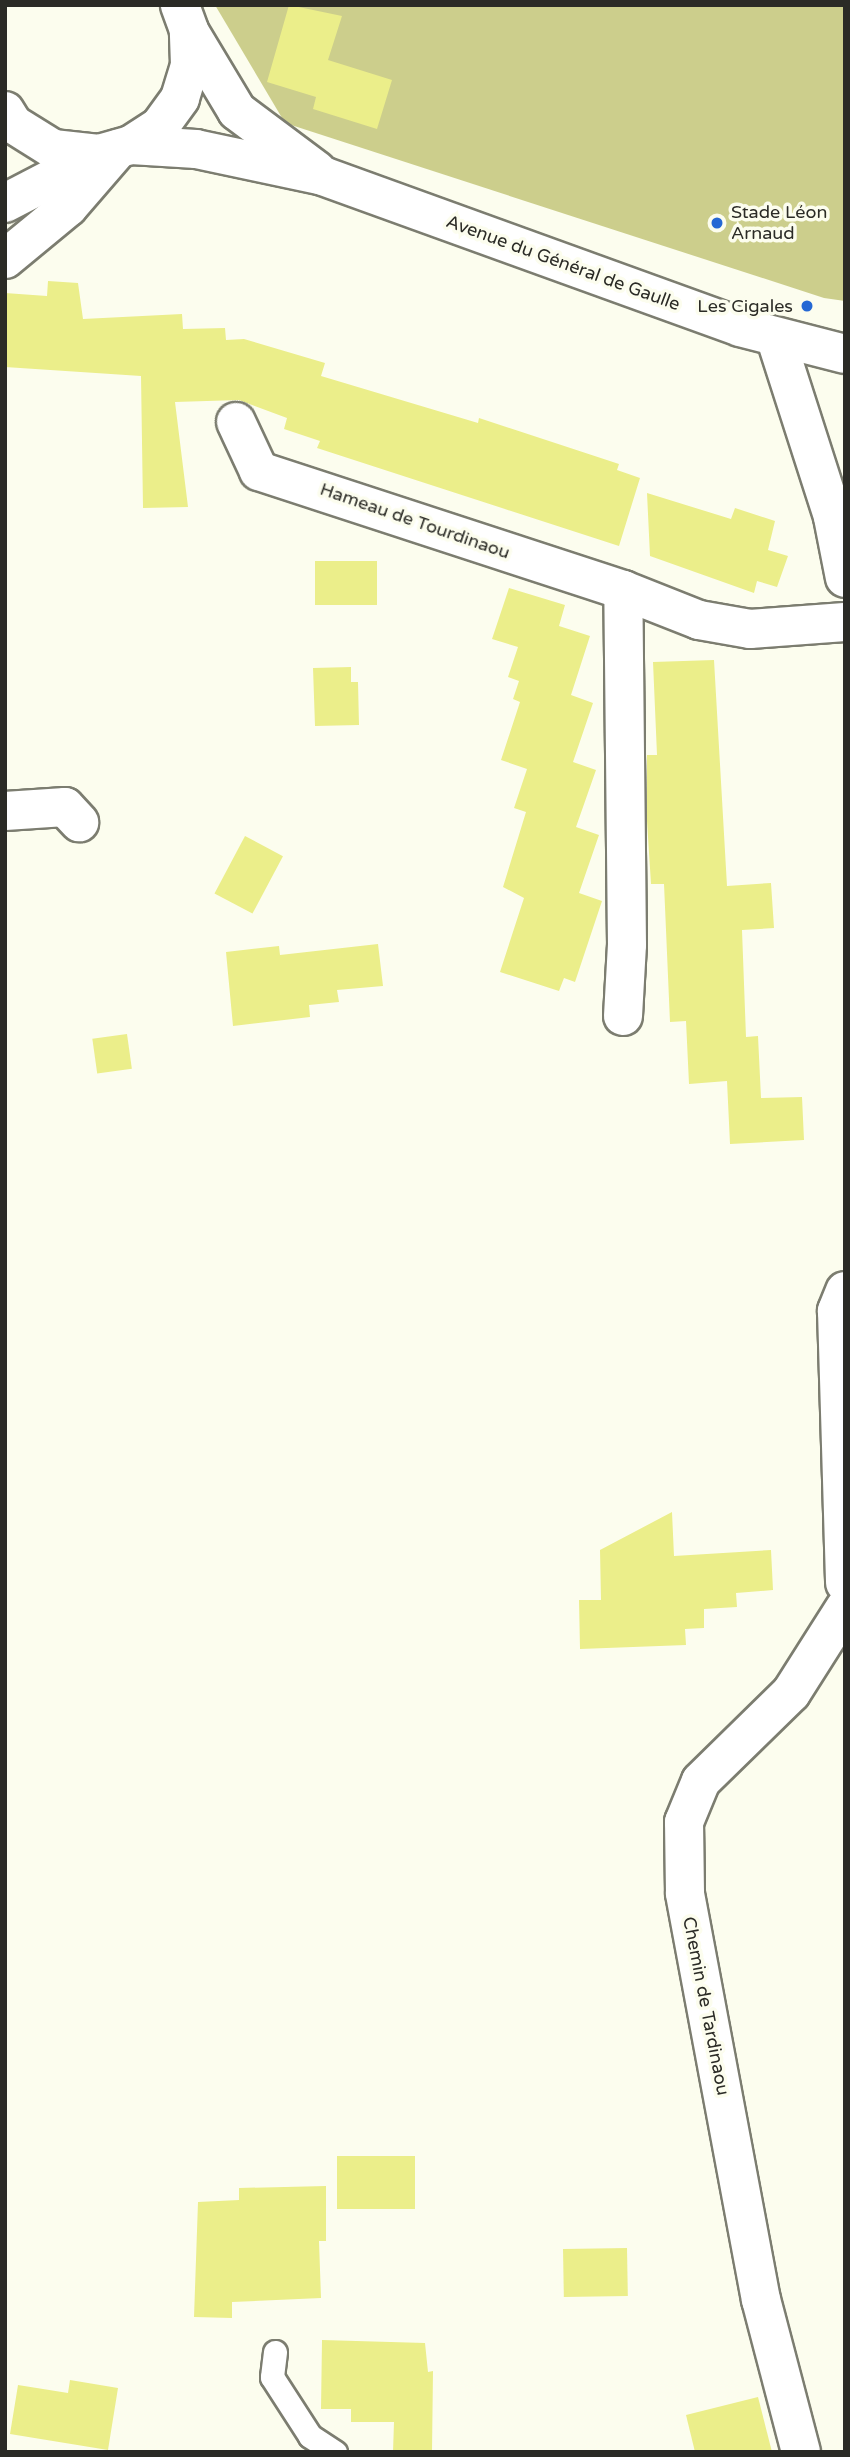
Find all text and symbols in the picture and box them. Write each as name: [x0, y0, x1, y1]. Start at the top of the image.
place label: Stade Léon Arnaud: [731, 202, 827, 244]
street label: Avenue du Général de Gaulle: [443, 211, 683, 315]
marker: Stade Léon Arnaud: [709, 215, 725, 231]
place label: Les Cigales: [697, 295, 793, 317]
marker: Les Cigales: [799, 298, 815, 314]
street label: Hameau de Tourdinaou: [317, 478, 513, 564]
street label: Chemin de Tardinaou: [678, 1915, 734, 2097]

